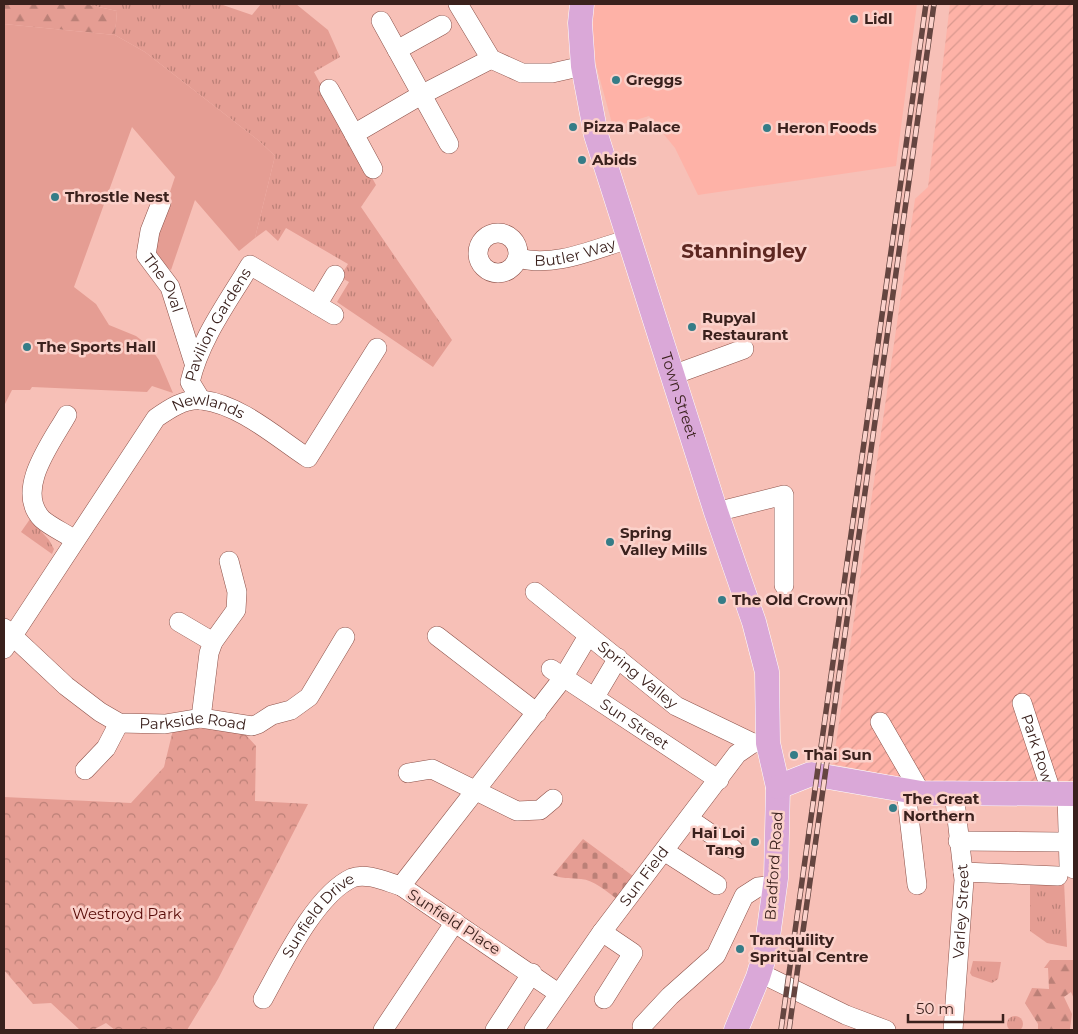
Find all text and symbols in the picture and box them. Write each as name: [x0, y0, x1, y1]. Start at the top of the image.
place label: Lidl: [864, 9, 892, 28]
marker: Lidl: [848, 13, 860, 25]
place label: Greggs: [626, 70, 682, 89]
marker: Greggs: [610, 74, 622, 86]
place label: Pizza Palace: [583, 117, 680, 136]
place label: Heron Foods: [777, 118, 877, 137]
marker: Pizza Palace: [567, 121, 579, 133]
marker: Heron Foods: [761, 122, 773, 134]
place label: Abids: [591, 150, 637, 169]
marker: Abids: [576, 154, 588, 166]
place label: Throstle Nest: [65, 187, 170, 206]
marker: Throstle Nest: [49, 191, 61, 203]
street label: Butler Way: [534, 233, 619, 270]
district label: Stanningley: [681, 239, 808, 263]
street label: The Oval: [139, 250, 187, 315]
street label: Pavilion Gardens: [180, 264, 255, 383]
place label: Rupyal Restaurant: [702, 308, 789, 344]
marker: Rupyal Restaurant: [686, 321, 698, 333]
place label: The Sports Hall: [37, 337, 156, 356]
marker: The Sports Hall: [21, 341, 33, 353]
street label: Town Street: [657, 350, 702, 441]
street label: Newlands: [169, 390, 248, 423]
place label: Spring Valley Mills: [619, 523, 707, 559]
marker: Spring Valley Mills: [604, 536, 616, 548]
place label: The Old Crown: [732, 590, 848, 609]
marker: The Old Crown: [716, 594, 728, 606]
street label: Spring Valley: [594, 637, 682, 713]
street label: Sun Street: [597, 694, 673, 753]
street label: Parkside Road: [139, 708, 248, 734]
street label: Park Row: [1017, 712, 1058, 786]
place label: Thai Sun: [804, 745, 872, 764]
marker: Thai Sun: [788, 749, 800, 761]
place label: The Great Northern: [903, 789, 980, 825]
marker: The Great Northern: [887, 802, 899, 814]
street label: Bradford Road: [760, 811, 787, 921]
place label: Hai Loi Tang: [692, 823, 745, 859]
marker: Hai Loi Tang: [749, 836, 761, 848]
street label: Sun Field: [615, 842, 673, 910]
street label: Varley Street: [948, 863, 973, 959]
street label: Sunfield Drive: [277, 868, 357, 961]
street label: Sunfield Place: [404, 885, 504, 959]
park label: Westroyd Park: [72, 904, 182, 923]
place label: Tranquility Spritual Centre: [750, 930, 868, 966]
marker: Tranquility Spritual Centre: [734, 943, 746, 955]
scale bar: [908, 992, 1003, 1024]
text: 50 m: [916, 999, 954, 1018]

